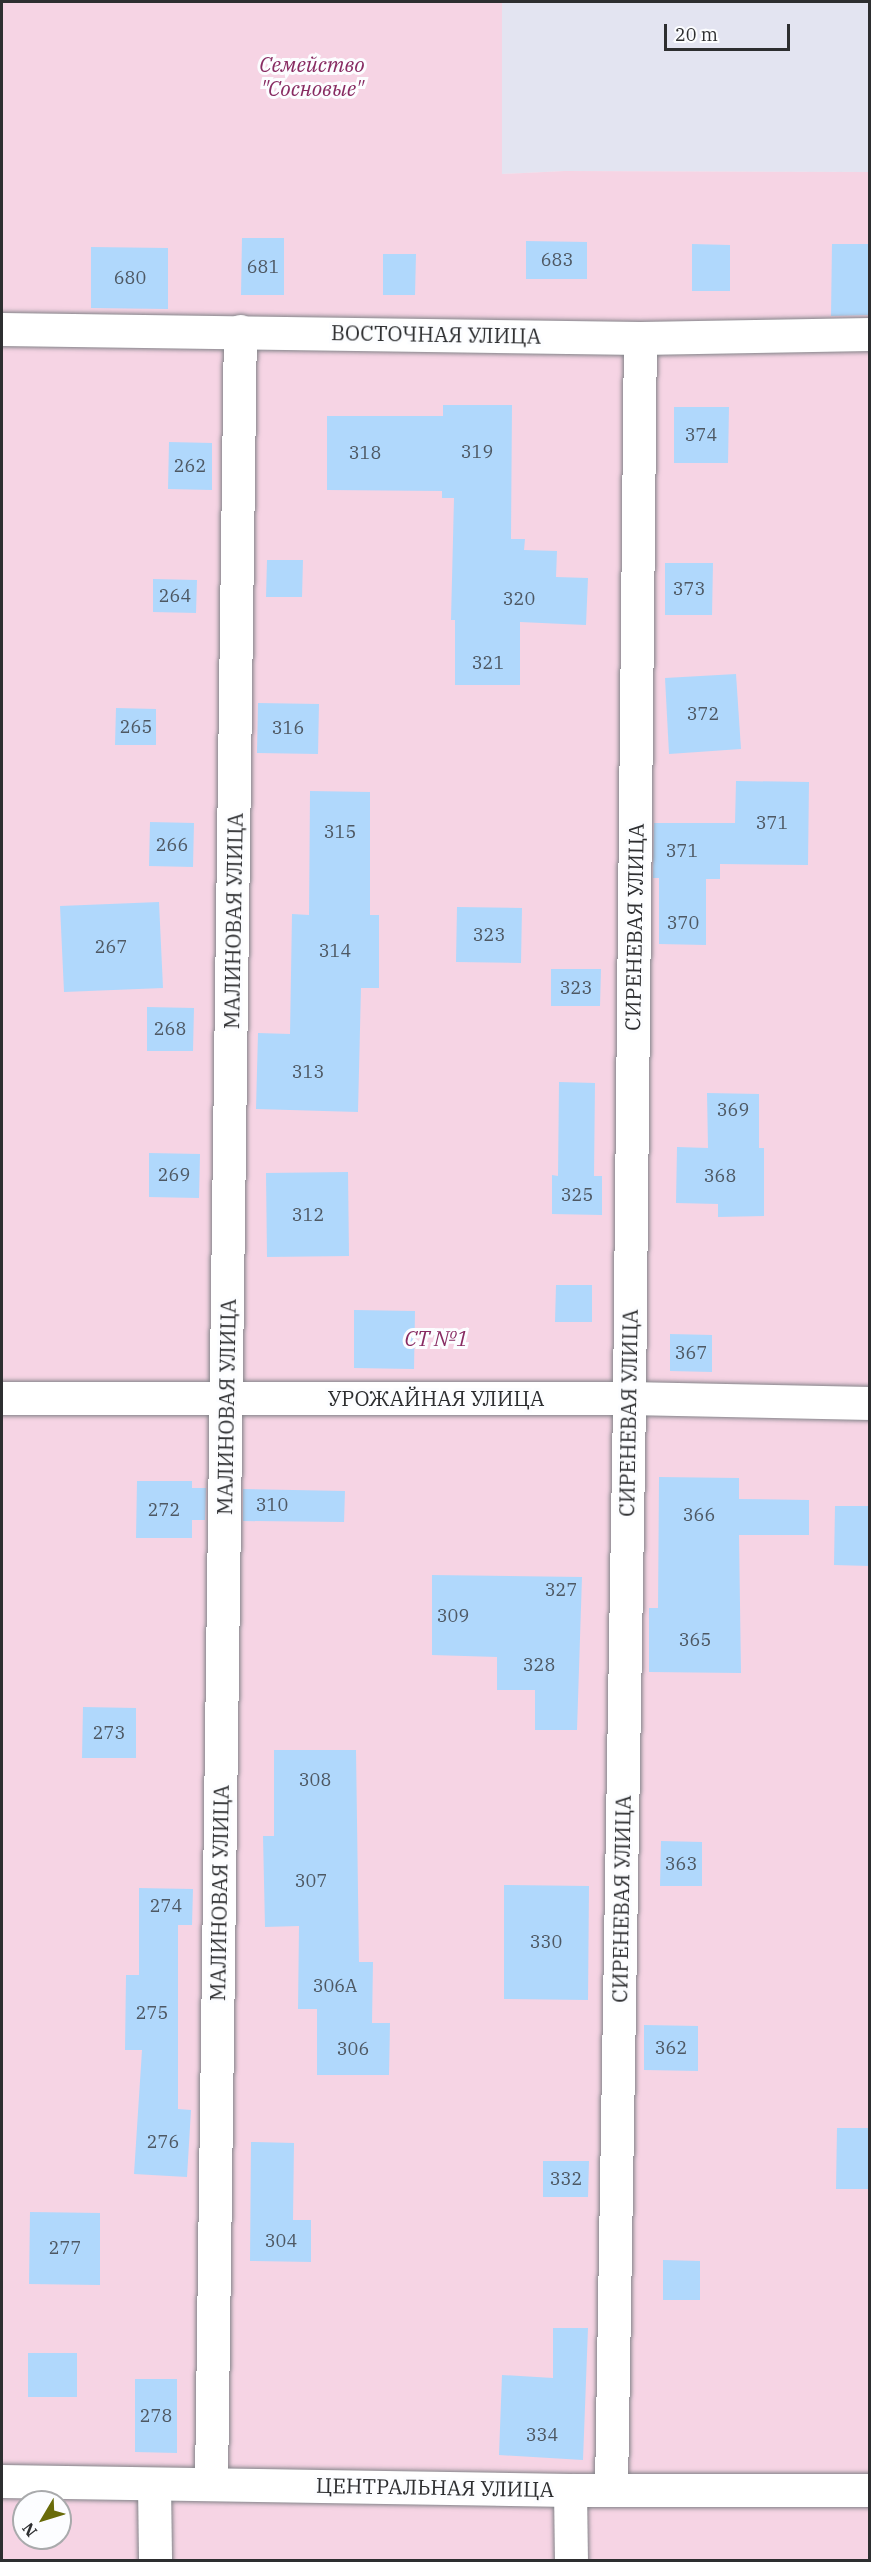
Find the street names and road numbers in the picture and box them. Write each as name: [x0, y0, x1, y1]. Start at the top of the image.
street label: ВОСТОЧНАЯ УЛИЦА: [331, 320, 541, 348]
street label: МАЛИНОВАЯ УЛИЦА: [219, 813, 247, 1029]
street label: СИРЕНЕВАЯ УЛИЦА: [620, 823, 648, 1031]
street label: МАЛИНОВАЯ УЛИЦА: [212, 1299, 240, 1515]
street label: СИРЕНЕВАЯ УЛИЦА: [614, 1309, 642, 1517]
street label: УРОЖАЙНАЯ УЛИЦА: [328, 1385, 544, 1411]
street label: МАЛИНОВАЯ УЛИЦА: [205, 1785, 233, 2001]
street label: СИРЕНЕВАЯ УЛИЦА: [607, 1795, 635, 2003]
street label: ЦЕНТРАЛЬНАЯ УЛИЦА: [316, 2472, 554, 2502]

